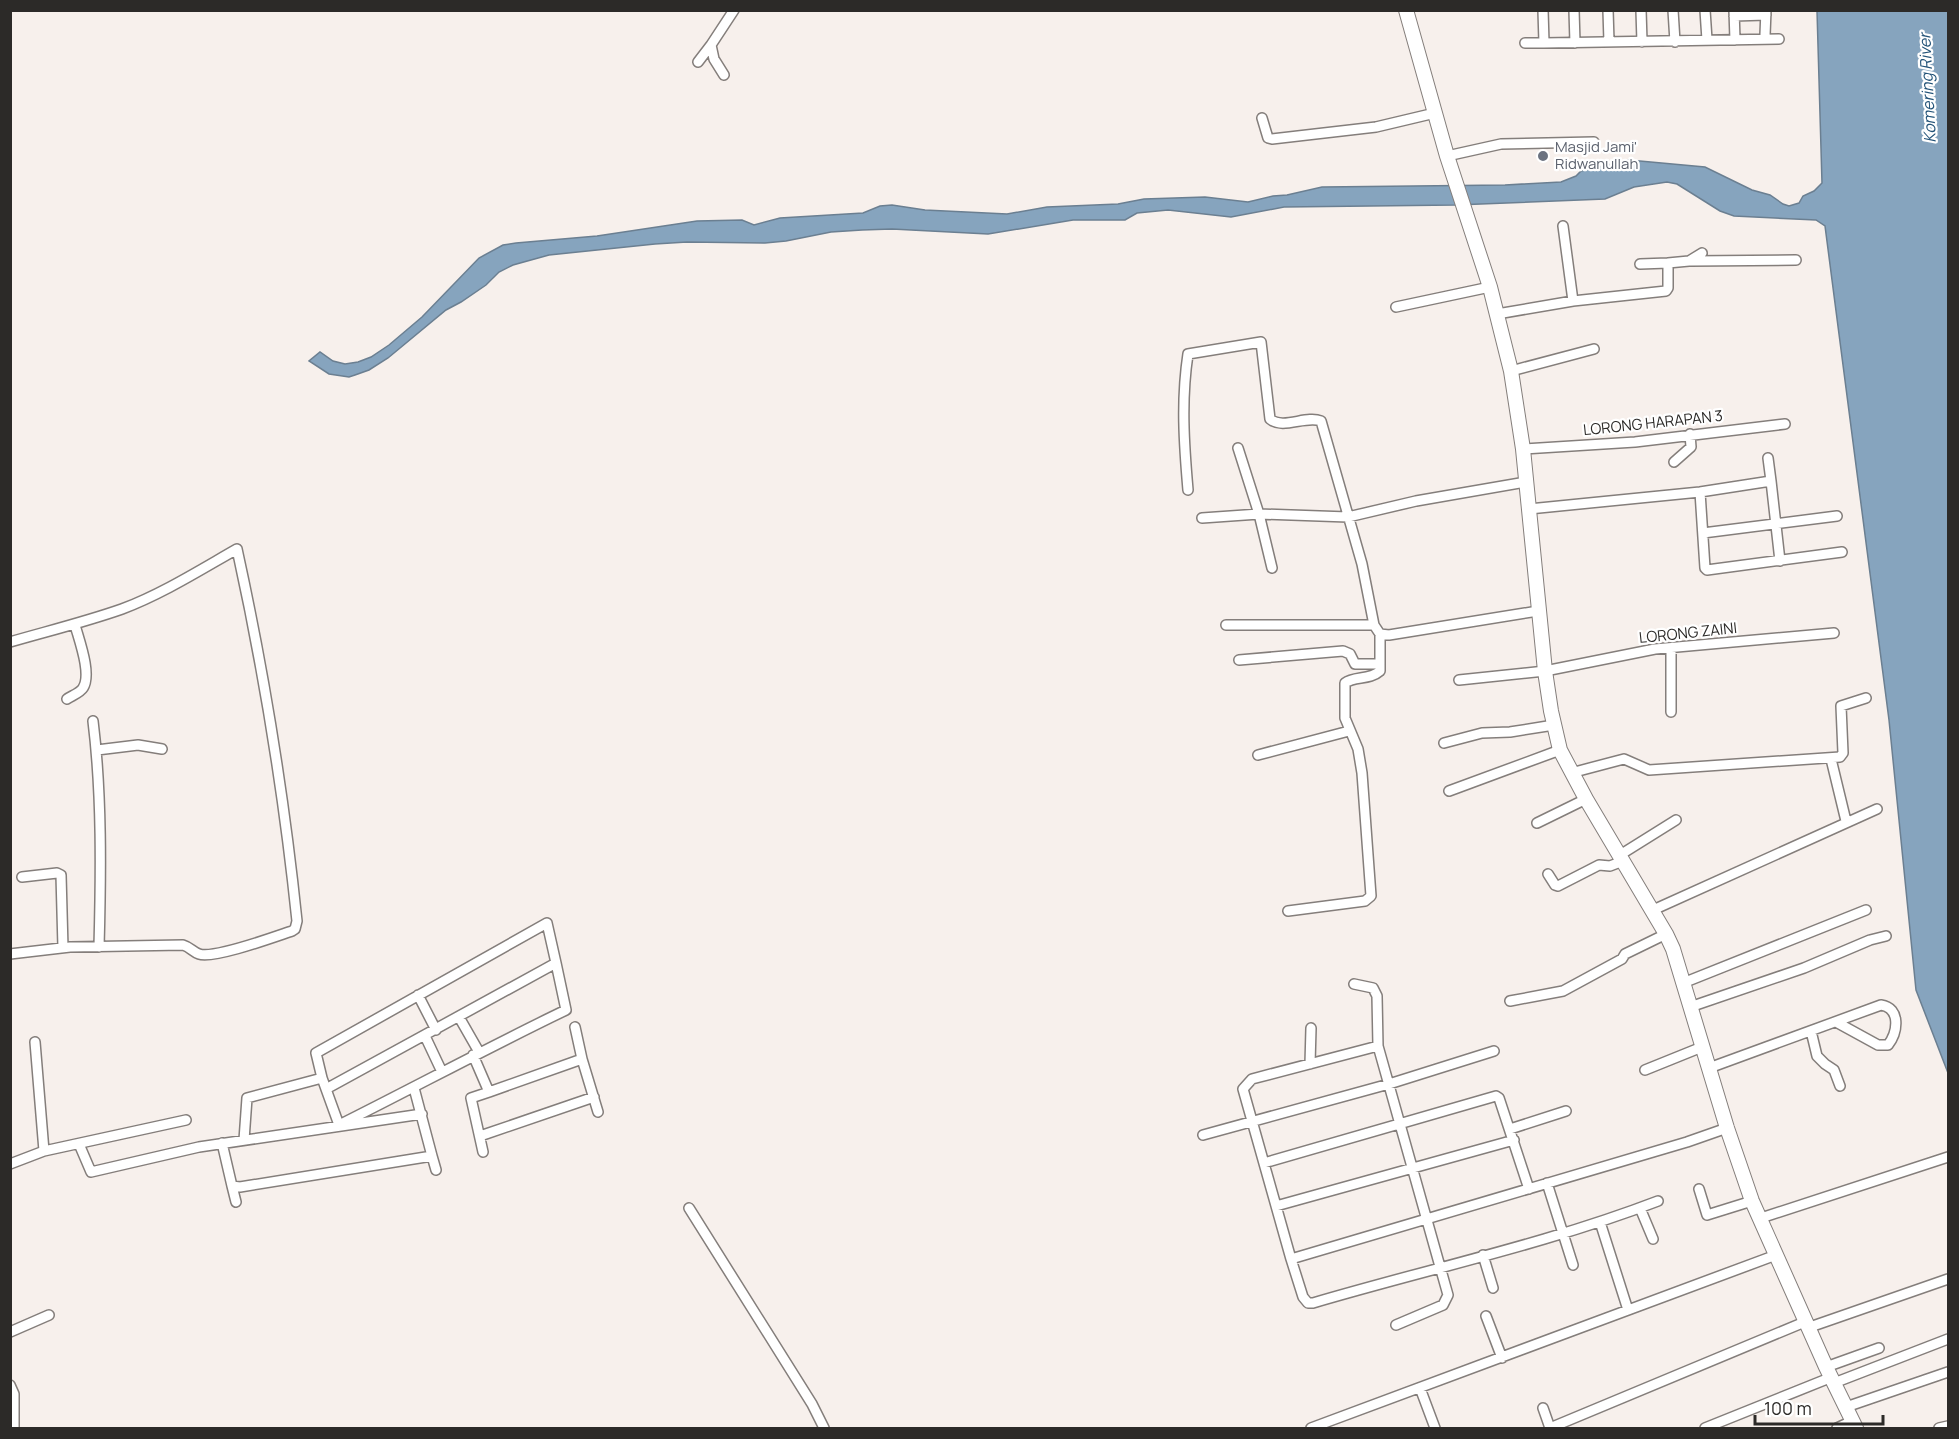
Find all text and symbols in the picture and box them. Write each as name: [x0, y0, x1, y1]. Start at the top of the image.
water label: Komering River: [1913, 30, 1941, 143]
place label: Masjid Jami' Ridwanullah: [1555, 136, 1638, 174]
marker: Masjid Jami' Ridwanullah: [1536, 149, 1550, 163]
street label: LORONG HARAPAN 3: [1582, 405, 1724, 440]
street label: LORONG ZAINI: [1638, 617, 1738, 648]
scale bar: [1755, 1388, 1882, 1426]
text: 100 m: [1764, 1396, 1812, 1420]

